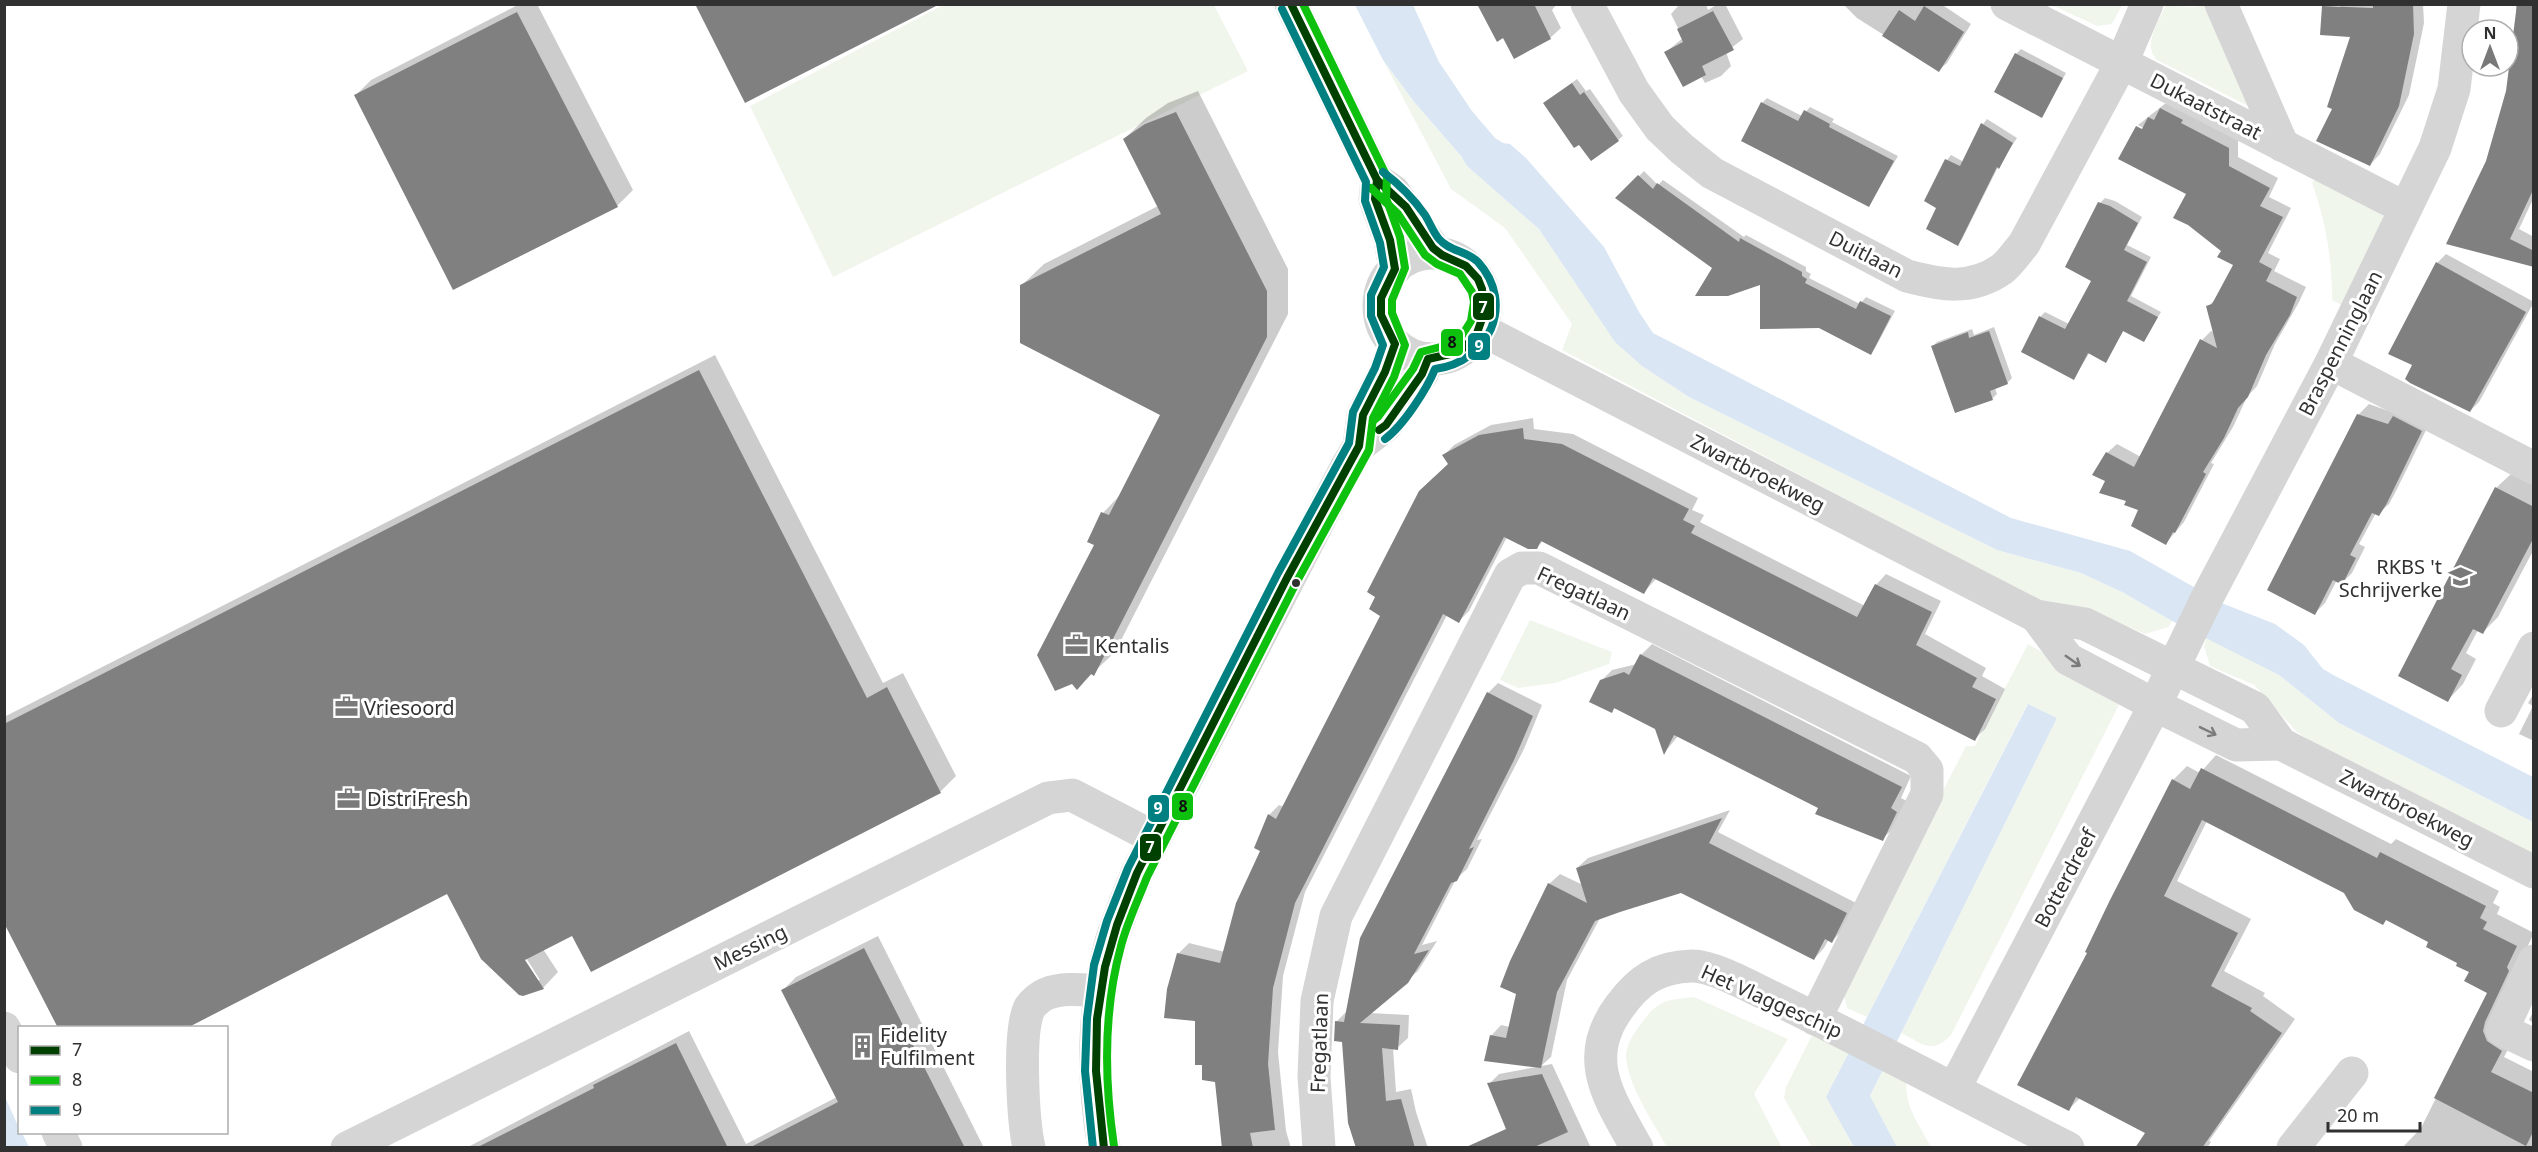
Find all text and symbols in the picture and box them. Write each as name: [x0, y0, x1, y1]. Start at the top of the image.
north arrow: [2460, 18, 2520, 78]
text: N: [2483, 22, 2497, 44]
street label: Dukaatstraat: [2146, 66, 2266, 146]
street label: Duitlaan: [1825, 224, 1907, 284]
street label: Braspenninglaan: [2292, 266, 2388, 420]
line badge: 7: [1472, 292, 1495, 321]
text: 7: [1478, 296, 1488, 318]
line badge: 8: [1440, 328, 1464, 357]
text: 8: [1447, 331, 1457, 353]
line badge: 9: [1467, 332, 1491, 361]
text: 9: [1474, 335, 1484, 357]
street label: Zwartbroekweg: [1686, 428, 1830, 518]
place label: RKBS 't Schrijverke: [2339, 553, 2442, 603]
street label: Fregatlaan: [1533, 560, 1635, 626]
school or university icon: RKBS 't Schrijverke: [2447, 564, 2473, 590]
unlabelled marker: [1290, 577, 1302, 589]
office icon: Kentalis: [1064, 632, 1090, 658]
place label: Kentalis: [1095, 632, 1169, 659]
one-way arrow: [2065, 654, 2082, 667]
office icon: Vriesoord: [333, 694, 359, 720]
place label: Vriesoord: [364, 694, 454, 721]
one-way arrow: [2198, 725, 2216, 737]
street label: Zwartbroekweg: [2335, 763, 2479, 853]
office icon: DistriFresh: [336, 785, 362, 811]
place label: DistriFresh: [367, 785, 468, 812]
line badge: 8: [1171, 792, 1194, 821]
line badge: 9: [1147, 794, 1170, 823]
text: 8: [1178, 795, 1188, 817]
text: 9: [1153, 797, 1163, 819]
street label: Botterdreef: [2028, 823, 2103, 932]
line badge: 7: [1139, 833, 1162, 862]
text: 7: [1145, 836, 1155, 858]
street label: Messing: [709, 918, 791, 976]
street label: Het Vlaggeschip: [1697, 958, 1847, 1044]
street label: Fregatlaan: [1304, 992, 1334, 1094]
place label: Fidelity Fulfilment: [880, 1021, 975, 1071]
legend: [18, 1026, 228, 1134]
building icon: Fidelity Fulfilment: [849, 1033, 875, 1059]
text: 7: [72, 1037, 82, 1061]
text: 8: [72, 1067, 82, 1091]
scale bar: [2328, 1095, 2420, 1133]
text: 9: [72, 1097, 82, 1121]
text: 20 m: [2337, 1103, 2379, 1127]

